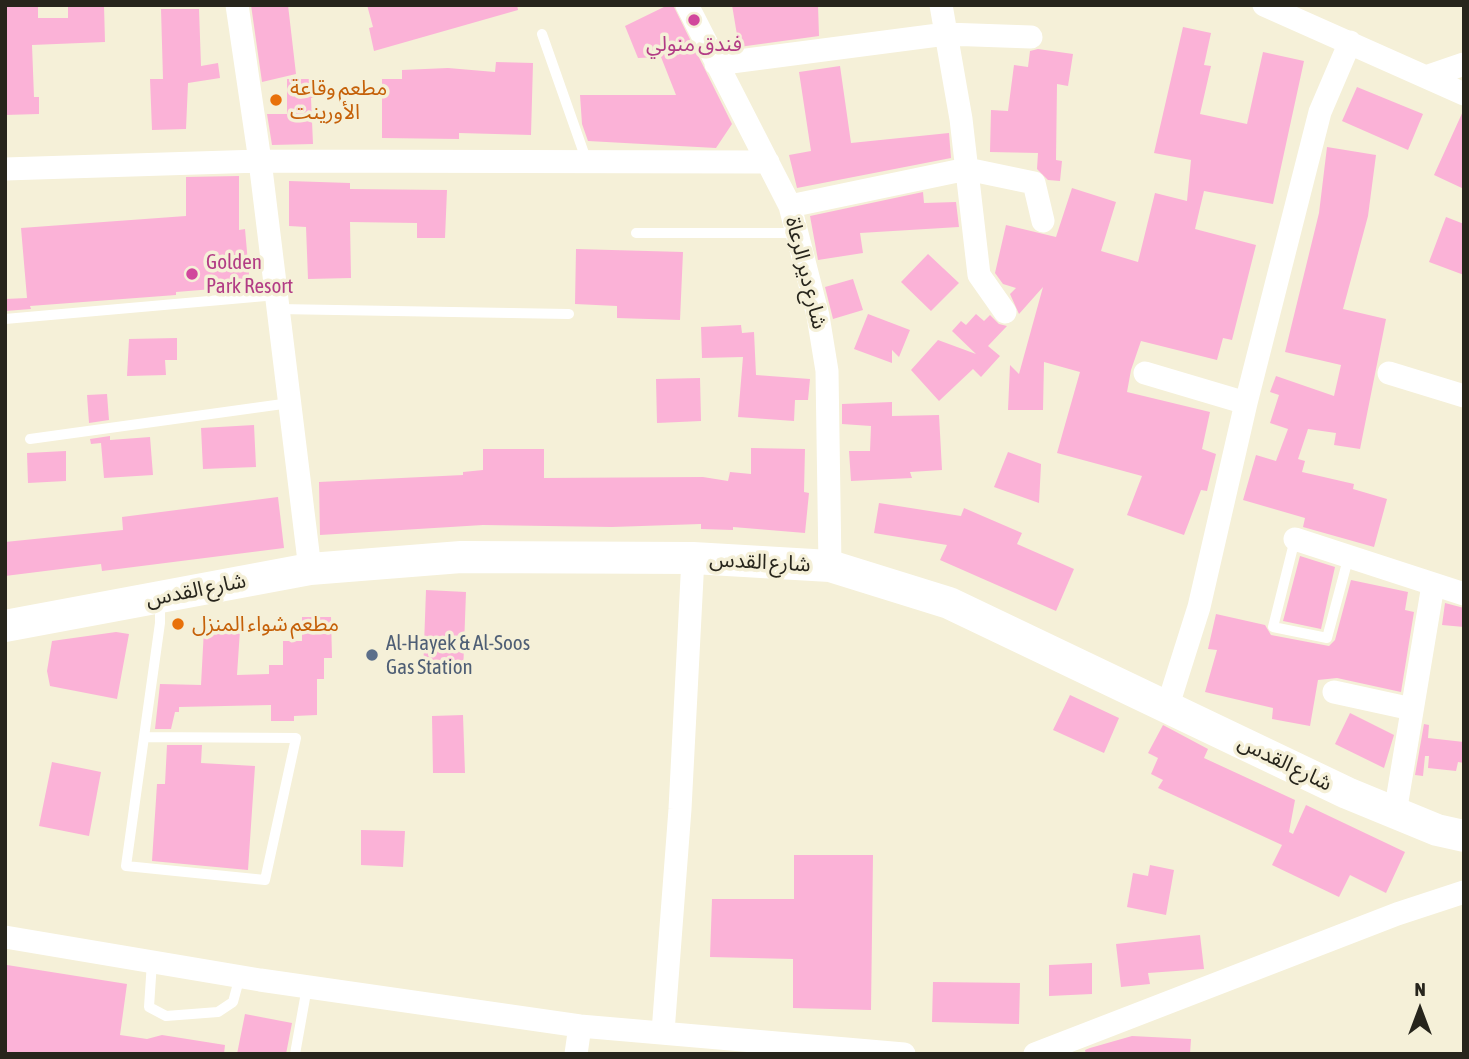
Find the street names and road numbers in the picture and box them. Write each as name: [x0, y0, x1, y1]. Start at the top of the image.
street label: شارع دير الرعاة: [780, 214, 832, 332]
street label: شارع القدس: [709, 547, 811, 577]
street label: شارع القدس: [144, 568, 248, 612]
street label: شارع القدس: [1234, 729, 1336, 797]

